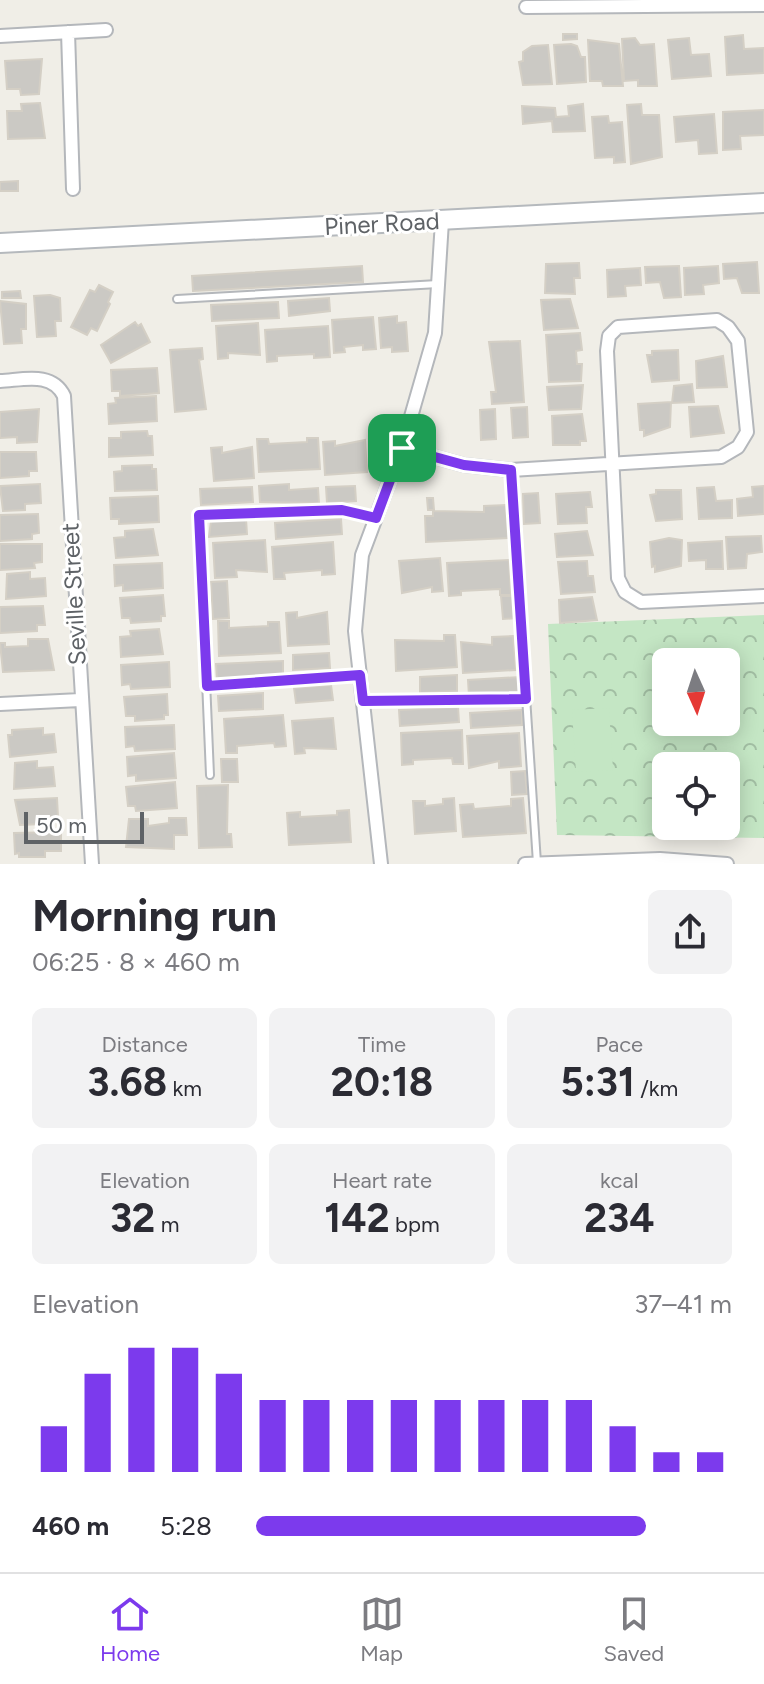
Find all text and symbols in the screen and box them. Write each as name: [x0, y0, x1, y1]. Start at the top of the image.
street label: Piner Road: [324, 206, 440, 241]
pin: [368, 414, 436, 482]
icon: arrive: [380, 426, 424, 470]
street label: Seville Street: [55, 522, 92, 666]
north arrow: [652, 648, 740, 736]
map controls: [652, 648, 740, 840]
button: locate: [652, 752, 740, 840]
scale bar: [24, 808, 144, 844]
text: 50 m: [36, 812, 87, 839]
text: Morning run: [32, 889, 277, 942]
button: share: [648, 890, 732, 974]
text: 06:25 · 8 × 460 m: [32, 946, 240, 978]
text: Distance: [102, 1031, 188, 1058]
text: Time: [358, 1031, 406, 1058]
text: Pace: [595, 1031, 643, 1058]
text: 3.68: [87, 1058, 167, 1106]
text: 20:18: [331, 1058, 433, 1106]
text: 5:31: [560, 1058, 635, 1106]
text: km: [167, 1075, 202, 1102]
text: /km: [635, 1075, 678, 1102]
text: Elevation: [99, 1167, 190, 1194]
text: Heart rate: [332, 1167, 432, 1194]
text: kcal: [600, 1167, 639, 1194]
text: 32: [110, 1194, 155, 1242]
text: 142: [324, 1194, 390, 1242]
text: 234: [584, 1194, 655, 1242]
text: m: [155, 1211, 179, 1238]
text: bpm: [390, 1211, 440, 1238]
text: Elevation: [32, 1288, 139, 1320]
text: 37–41 m: [634, 1288, 732, 1320]
text: 460 m: [32, 1510, 109, 1542]
text: 5:28: [160, 1510, 212, 1542]
tab: Home: [100, 1592, 160, 1667]
tab: Map: [360, 1592, 404, 1667]
tab: Saved: [603, 1592, 664, 1667]

